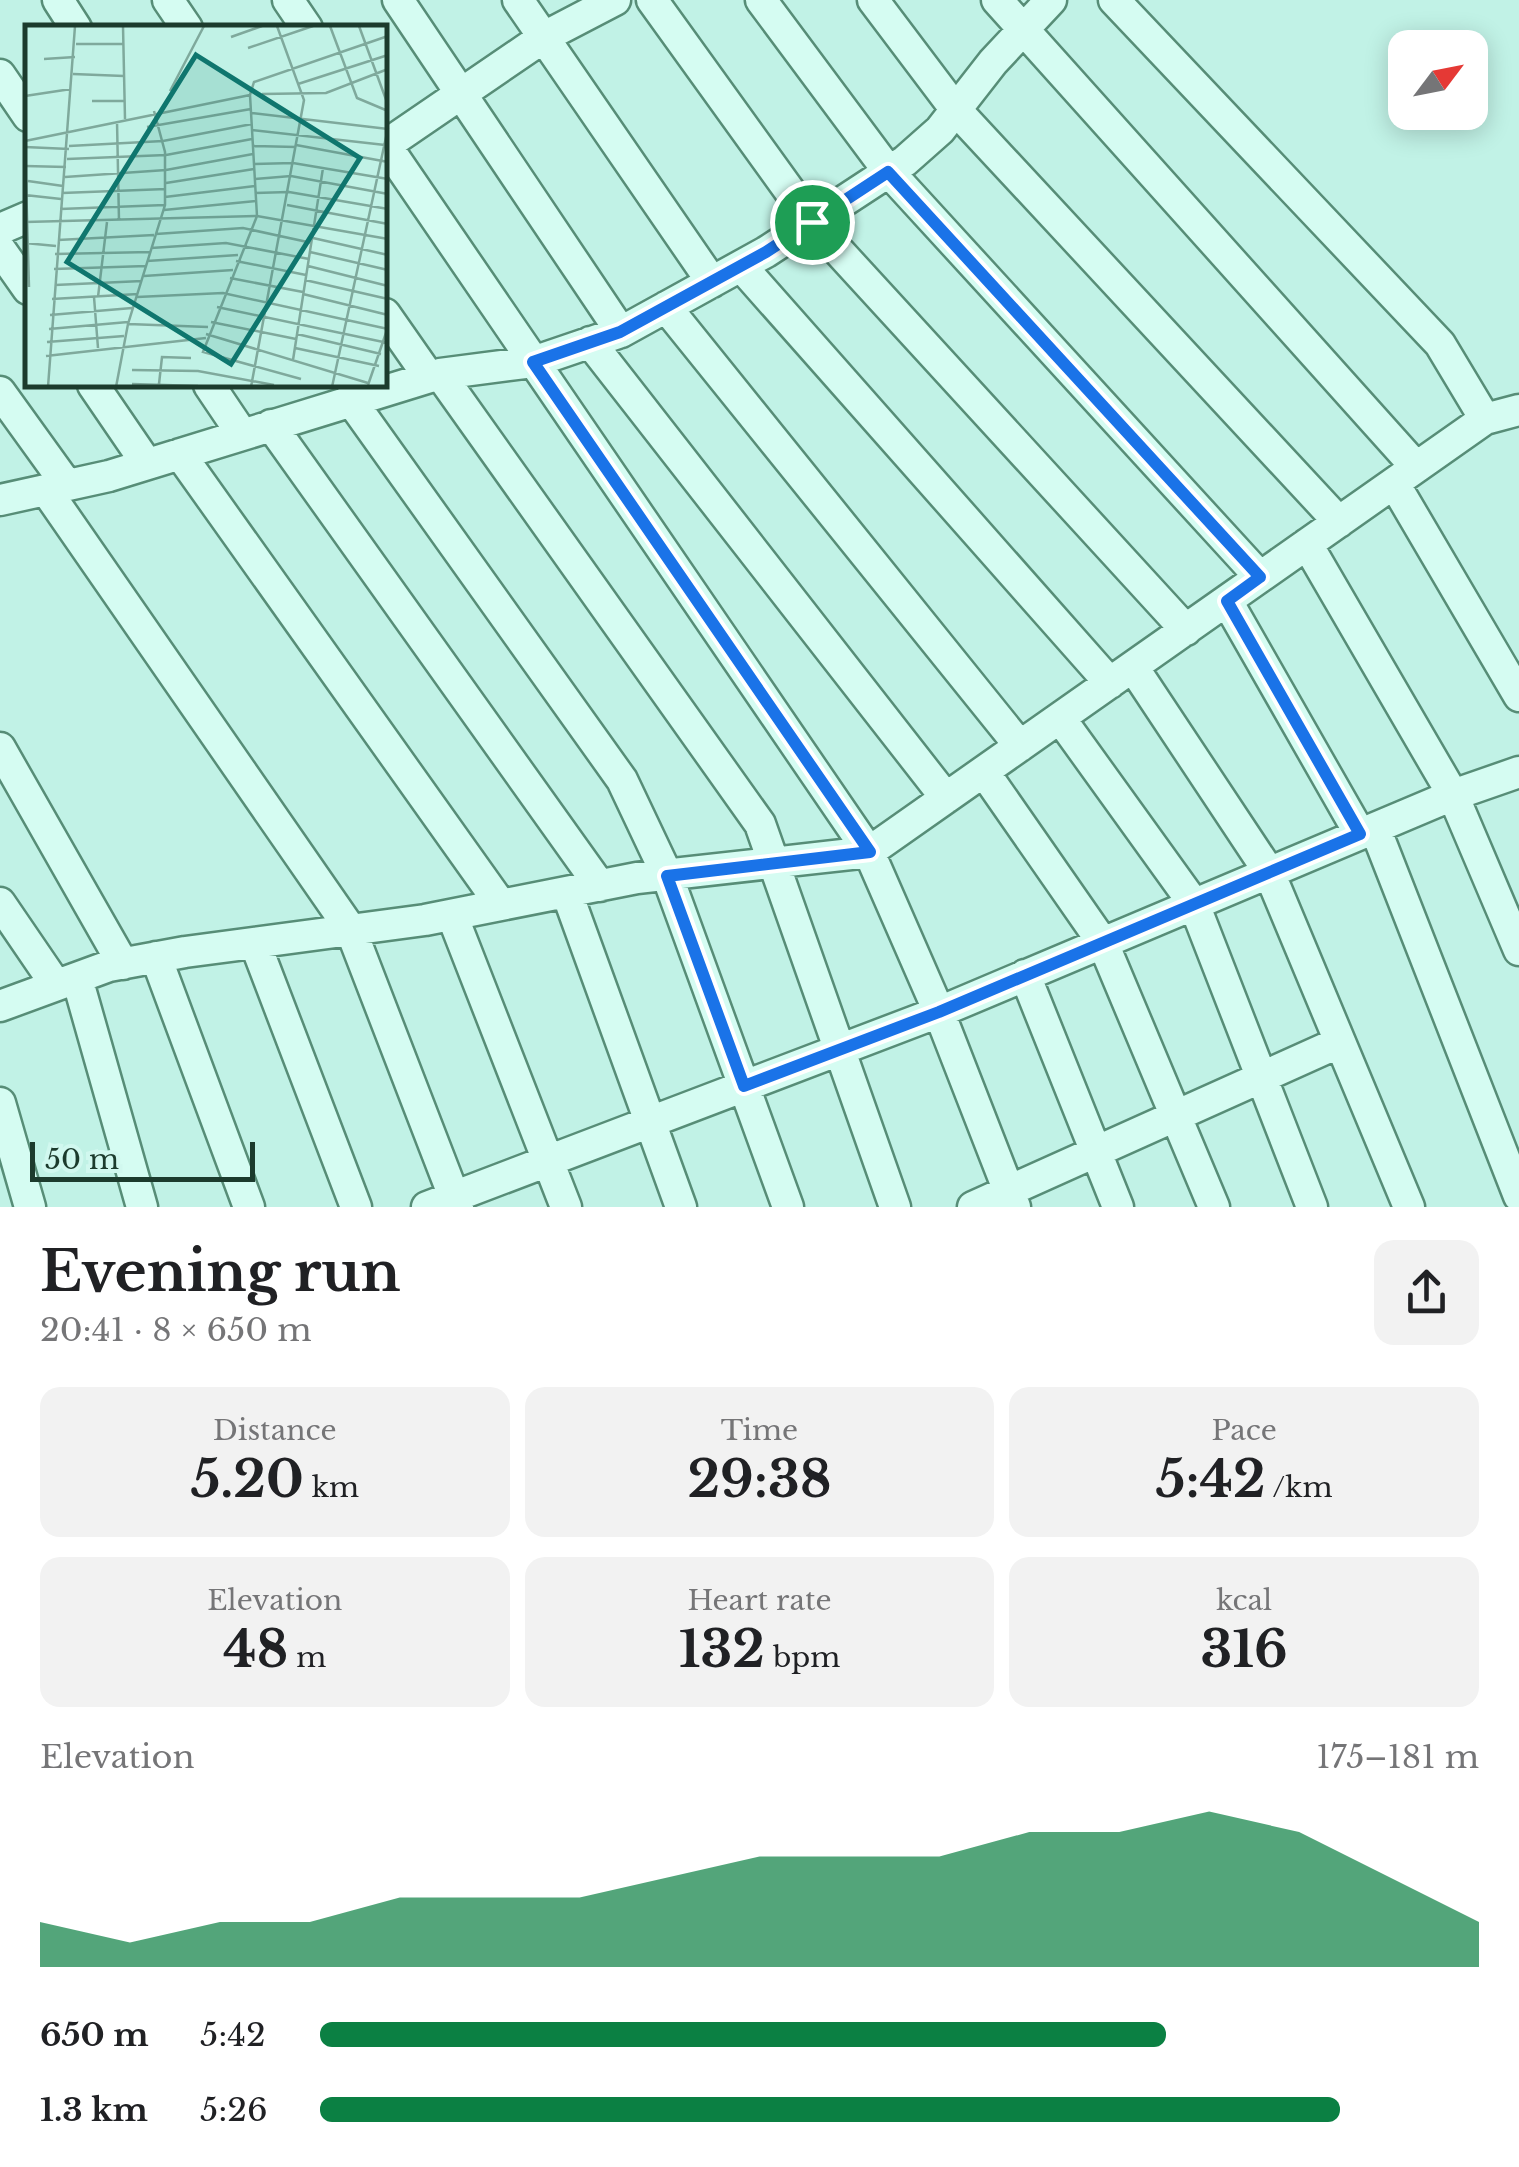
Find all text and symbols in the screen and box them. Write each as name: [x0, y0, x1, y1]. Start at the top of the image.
inset map: [25, 25, 388, 388]
north arrow: [1388, 30, 1488, 130]
map controls: [1388, 30, 1488, 130]
pin: [770, 180, 855, 265]
icon: arrive: [785, 195, 840, 250]
scale bar: [30, 1137, 255, 1182]
text: 50 m: [45, 1142, 119, 1177]
text: Evening run: [40, 1238, 400, 1306]
button: share: [1374, 1240, 1479, 1345]
text: 20:41 · 8 × 650 m: [40, 1310, 312, 1350]
text: Distance: [213, 1413, 337, 1448]
text: Time: [721, 1413, 798, 1448]
text: Pace: [1211, 1413, 1277, 1448]
text: 5.20: [191, 1448, 304, 1511]
text: 29:38: [687, 1448, 832, 1511]
text: 5:42: [1156, 1448, 1265, 1511]
text: km: [304, 1470, 359, 1505]
text: /km: [1265, 1470, 1333, 1505]
text: Elevation: [207, 1583, 342, 1618]
text: Heart rate: [687, 1583, 832, 1618]
text: kcal: [1216, 1583, 1272, 1618]
text: 48: [223, 1618, 288, 1681]
text: 132: [679, 1618, 765, 1681]
text: 316: [1200, 1618, 1288, 1681]
text: m: [288, 1640, 326, 1675]
text: bpm: [765, 1640, 840, 1675]
text: Elevation: [40, 1737, 194, 1777]
text: 175–181 m: [1316, 1737, 1479, 1777]
text: 650 m: [40, 2015, 149, 2055]
text: 5:42: [200, 2015, 266, 2055]
text: 1.3 km: [40, 2090, 148, 2130]
text: 5:26: [200, 2090, 268, 2130]

